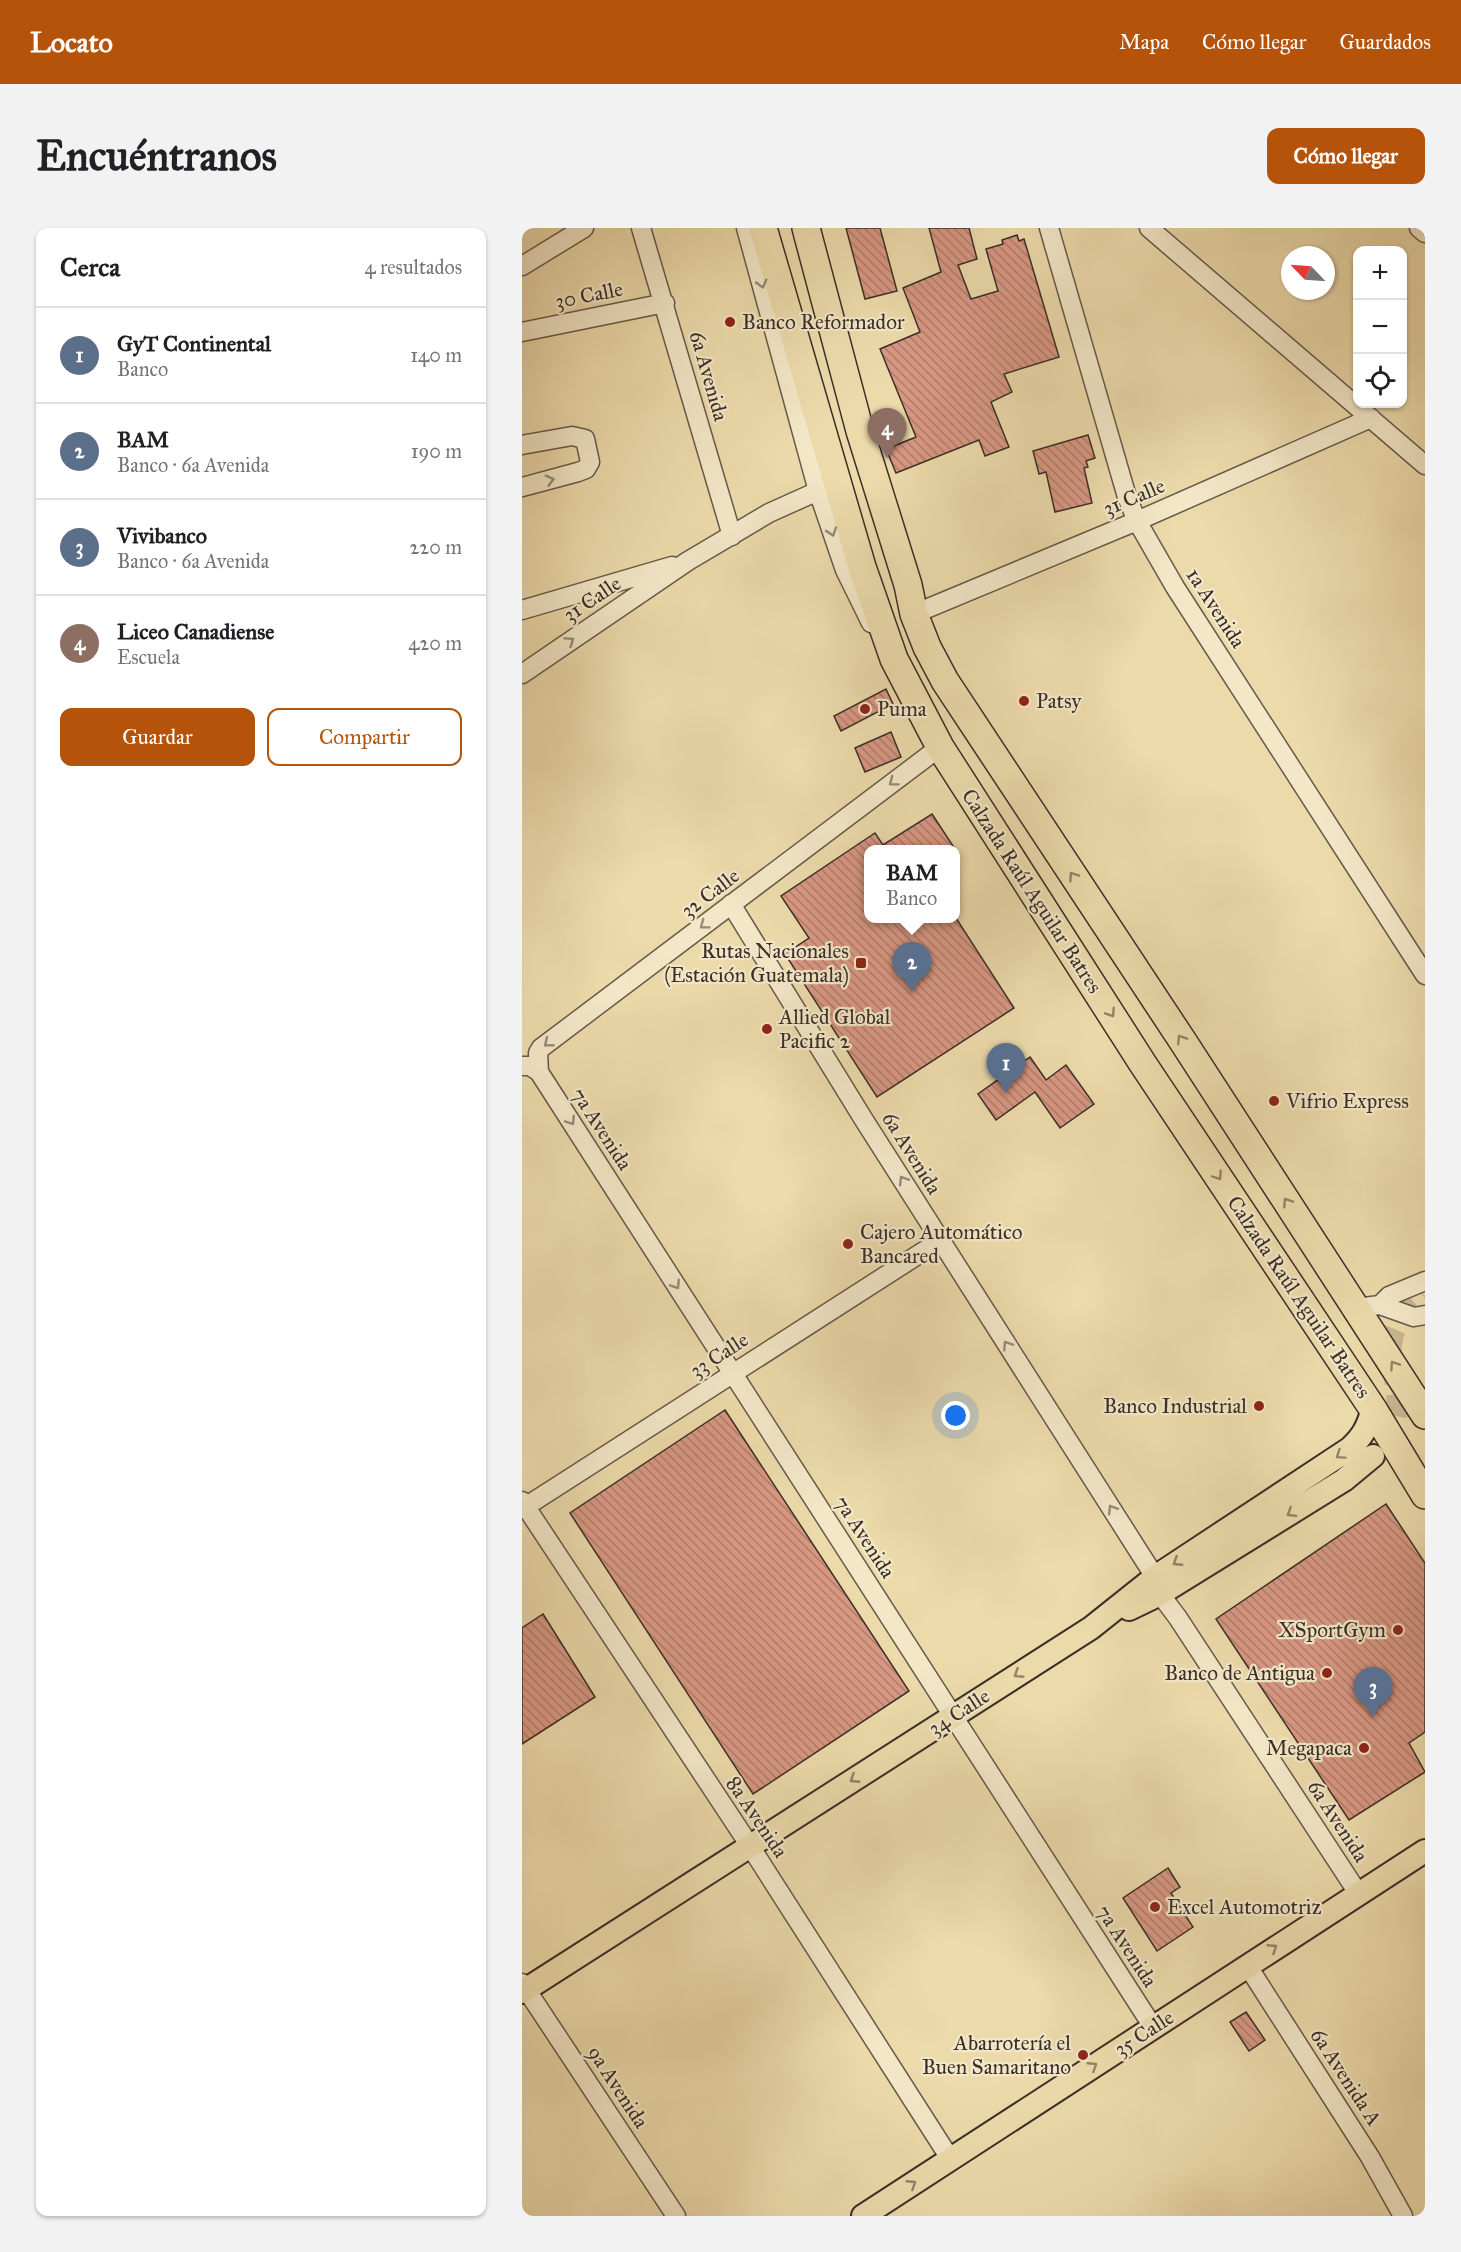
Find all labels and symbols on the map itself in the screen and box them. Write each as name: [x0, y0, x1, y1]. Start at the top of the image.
north arrow: [1281, 246, 1335, 300]
street label: 30 Calle: [553, 276, 625, 314]
one-way arrow: [755, 278, 767, 289]
place label: Banco Reformador: [742, 309, 905, 335]
marker: Banco Reformador: [723, 315, 737, 329]
street label: 6a Avenida: [684, 328, 734, 424]
pin: 4: [868, 408, 907, 458]
street label: 31 Calle: [1099, 472, 1169, 522]
one-way arrow: [545, 474, 555, 487]
one-way arrow: [825, 527, 838, 537]
street label: 1a Avenida: [1181, 563, 1251, 653]
street label: 31 Calle: [558, 570, 626, 628]
one-way arrow: [564, 637, 575, 648]
place label: Patsy: [1036, 688, 1083, 714]
marker: Patsy: [1017, 694, 1031, 708]
place label: Puma: [877, 696, 927, 722]
marker: Puma: [858, 702, 872, 716]
one-way arrow: [889, 775, 900, 786]
street label: Calzada Raúl Aguilar Batres: [956, 784, 1108, 998]
street label: 32 Calle: [676, 862, 745, 923]
one-way arrow: [1069, 872, 1080, 883]
one-way arrow: [700, 918, 711, 929]
place label: Rutas Nacionales (Estación Guatemala): [664, 938, 849, 988]
pin: 2: [892, 942, 932, 992]
marker: Rutas Nacionales (Estación Guatemala): [854, 956, 868, 970]
place label: Allied Global Pacific 2: [778, 1004, 891, 1054]
one-way arrow: [1104, 1006, 1115, 1017]
marker: Allied Global Pacific 2: [760, 1022, 774, 1036]
one-way arrow: [1177, 1034, 1188, 1045]
one-way arrow: [544, 1035, 555, 1046]
pin: 1: [986, 1044, 1026, 1093]
street label: 7a Avenida: [566, 1083, 638, 1175]
place label: Vifrio Express: [1285, 1088, 1409, 1114]
marker: Vifrio Express: [1267, 1094, 1281, 1108]
street label: 6a Avenida: [876, 1107, 948, 1199]
one-way arrow: [563, 1115, 575, 1125]
one-way arrow: [1211, 1169, 1222, 1180]
one-way arrow: [899, 1176, 910, 1187]
street label: Calzada Raúl Aguilar Batres: [1221, 1191, 1377, 1403]
one-way arrow: [1283, 1198, 1294, 1209]
place label: Cajero Automático Bancared: [860, 1219, 1023, 1269]
marker: Cajero Automático Bancared: [841, 1237, 855, 1251]
one-way arrow: [669, 1278, 680, 1289]
street label: 33 Calle: [685, 1326, 753, 1383]
one-way arrow: [1003, 1341, 1015, 1351]
one-way arrow: [1390, 1361, 1401, 1372]
place label: Banco Industrial: [1103, 1393, 1247, 1419]
marker: Banco Industrial: [1252, 1399, 1266, 1413]
your location: [941, 1401, 970, 1430]
one-way arrow: [1336, 1448, 1347, 1459]
street label: 7a Avenida: [829, 1491, 901, 1583]
one-way arrow: [1109, 1505, 1120, 1516]
one-way arrow: [1287, 1506, 1297, 1518]
one-way arrow: [1173, 1555, 1184, 1566]
place label: XSportGym: [1278, 1617, 1386, 1643]
marker: XSportGym: [1391, 1623, 1405, 1637]
place label: Banco de Antigua: [1164, 1660, 1315, 1686]
marker: Banco de Antigua: [1320, 1666, 1334, 1680]
one-way arrow: [1014, 1667, 1024, 1679]
pin: 3: [1354, 1668, 1392, 1717]
street label: 34 Calle: [923, 1682, 995, 1741]
place label: Megapaca: [1266, 1735, 1352, 1761]
marker: Megapaca: [1357, 1741, 1371, 1755]
street label: 8a Avenida: [720, 1771, 794, 1863]
one-way arrow: [850, 1772, 860, 1784]
street label: 6a Avenida: [1302, 1775, 1374, 1867]
place label: Excel Automotriz: [1167, 1894, 1322, 1920]
street label: 7a Avenida: [1091, 1900, 1163, 1992]
marker: Excel Automotriz: [1148, 1900, 1162, 1914]
one-way arrow: [1267, 1944, 1278, 1955]
street label: 35 Calle: [1109, 2004, 1179, 2062]
street label: 6a Avenida A: [1305, 2023, 1387, 2131]
place label: Abarrotería el Buen Samaritano: [922, 2030, 1071, 2080]
street label: 9a Avenida: [582, 2041, 654, 2133]
marker: Abarrotería el Buen Samaritano: [1076, 2048, 1090, 2062]
one-way arrow: [1087, 2062, 1097, 2074]
one-way arrow: [906, 2180, 916, 2192]

